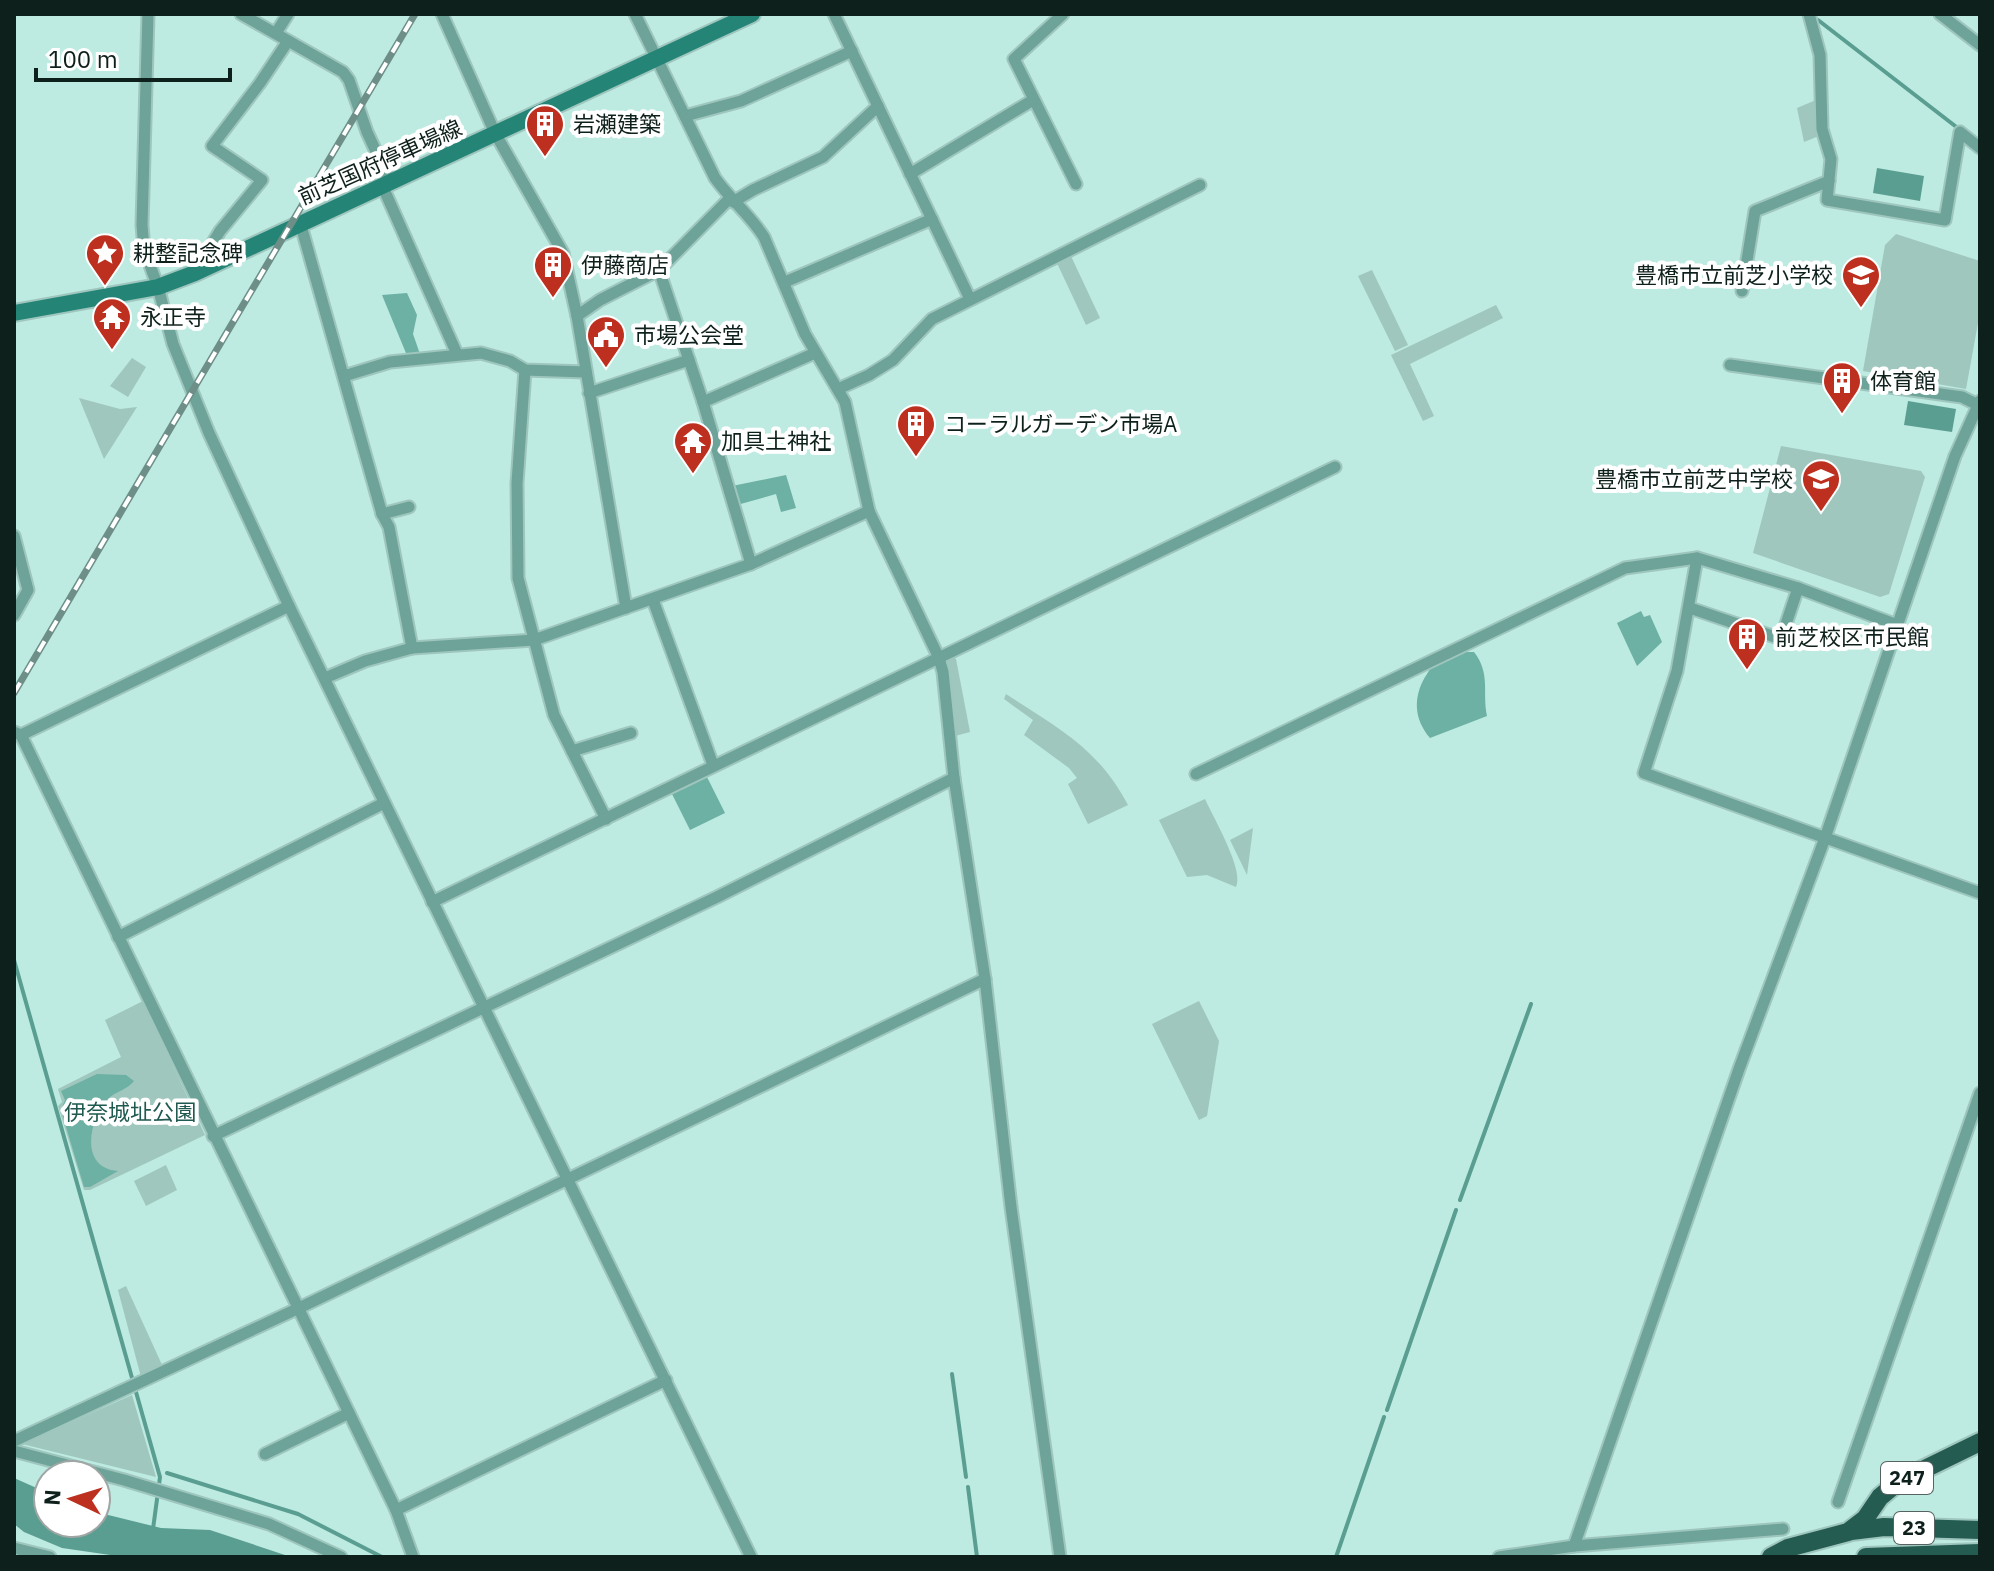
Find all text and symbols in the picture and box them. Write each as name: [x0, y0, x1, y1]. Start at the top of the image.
scale bar: [36, 32, 230, 82]
text: 100 m: [48, 43, 118, 75]
building icon: 岩瀬建築: [524, 103, 566, 158]
place label: 岩瀬建築: [573, 109, 661, 138]
street label: 前芝国府停車場線: [293, 113, 466, 211]
place icon: 耕整記念碑: [84, 232, 126, 287]
place label: 耕整記念碑: [133, 238, 243, 267]
building icon: 伊藤商店: [532, 244, 574, 299]
place label: 伊藤商店: [581, 250, 669, 279]
school or university icon: 豊橋市立前芝小学校: [1840, 254, 1882, 309]
place label: 豊橋市立前芝小学校: [1635, 260, 1833, 289]
temple icon: 永正寺: [91, 296, 133, 351]
place label: 永正寺: [140, 302, 206, 331]
public building icon: 市場公会堂: [585, 314, 627, 369]
place label: 市場公会堂: [634, 320, 744, 349]
building icon: 体育館: [1821, 360, 1863, 415]
place label: 体育館: [1870, 366, 1936, 395]
building icon: コーラルガーデン市場A: [895, 403, 937, 458]
place label: コーラルガーデン市場A: [944, 409, 1177, 438]
temple icon: 加具土神社: [672, 420, 714, 475]
place label: 加具土神社: [721, 426, 831, 455]
school or university icon: 豊橋市立前芝中学校: [1800, 458, 1842, 513]
place label: 豊橋市立前芝中学校: [1595, 464, 1793, 493]
building icon: 前芝校区市民館: [1726, 616, 1768, 671]
place label: 前芝校区市民館: [1775, 622, 1929, 651]
park label: 伊奈城址公園: [64, 1097, 196, 1126]
north arrow: [32, 1459, 112, 1539]
road number: 247: [1881, 1462, 1933, 1494]
text: N: [37, 1489, 67, 1507]
road number: 23: [1894, 1512, 1934, 1544]

